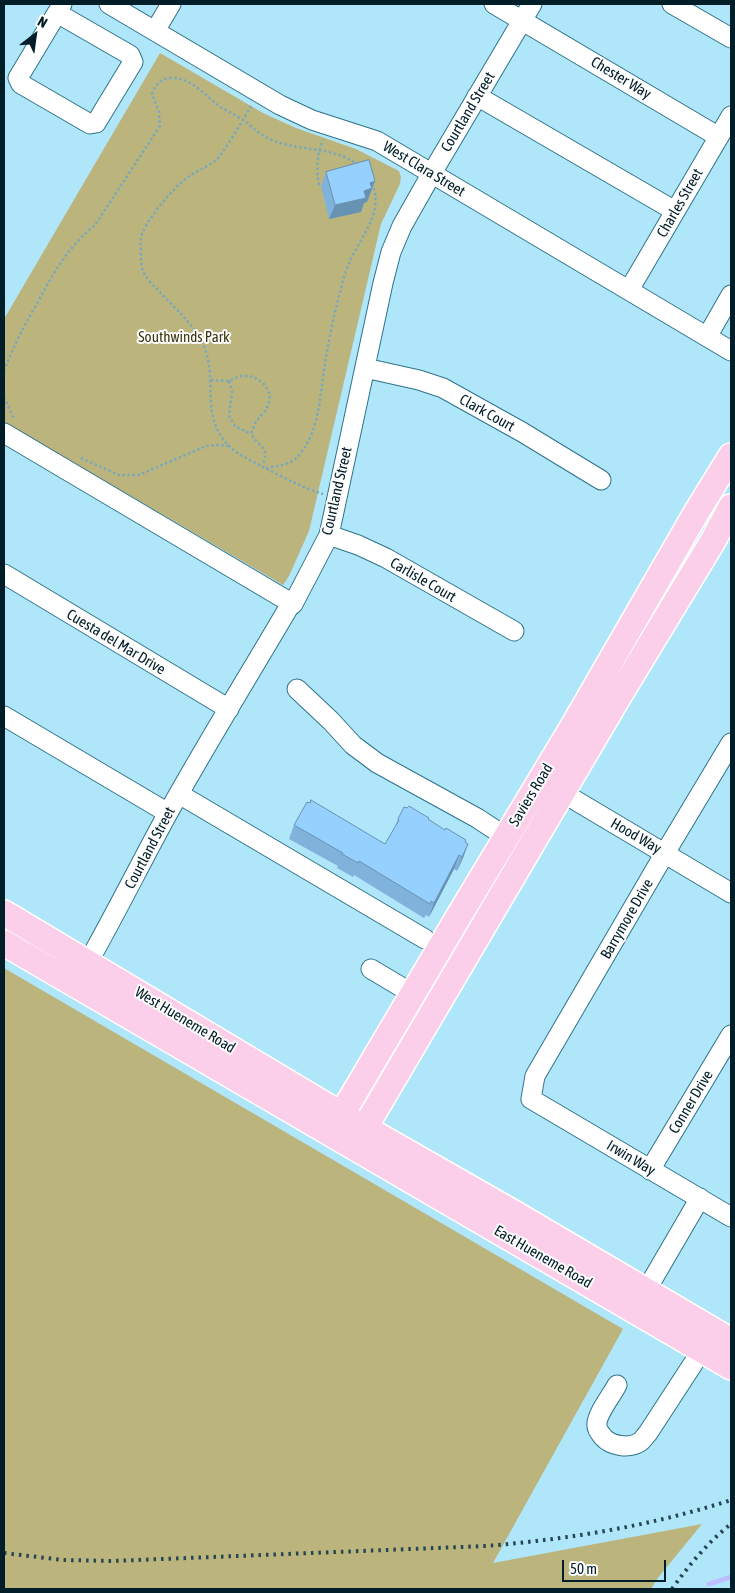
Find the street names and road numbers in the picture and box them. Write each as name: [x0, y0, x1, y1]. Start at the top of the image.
street label: Chester Way: [588, 53, 654, 103]
street label: Courtland Street: [437, 69, 499, 155]
street label: West Clara Street: [380, 137, 468, 201]
street label: Charles Street: [653, 165, 707, 241]
street label: Clark Court: [456, 390, 518, 436]
street label: Courtland Street: [318, 445, 356, 537]
street label: Carlisle Court: [387, 554, 459, 606]
street label: Cuesta del Mar Drive: [63, 605, 169, 679]
street label: Saviers Road: [505, 760, 557, 830]
street label: Courtland Street: [121, 804, 179, 892]
street label: Hood Way: [607, 814, 665, 858]
street label: Barrymore Drive: [597, 876, 657, 962]
street label: West Hueneme Road: [131, 983, 239, 1057]
street label: Conner Drive: [665, 1067, 717, 1137]
street label: Irwin Way: [603, 1136, 659, 1180]
street label: East Hueneme Road: [491, 1222, 595, 1292]

